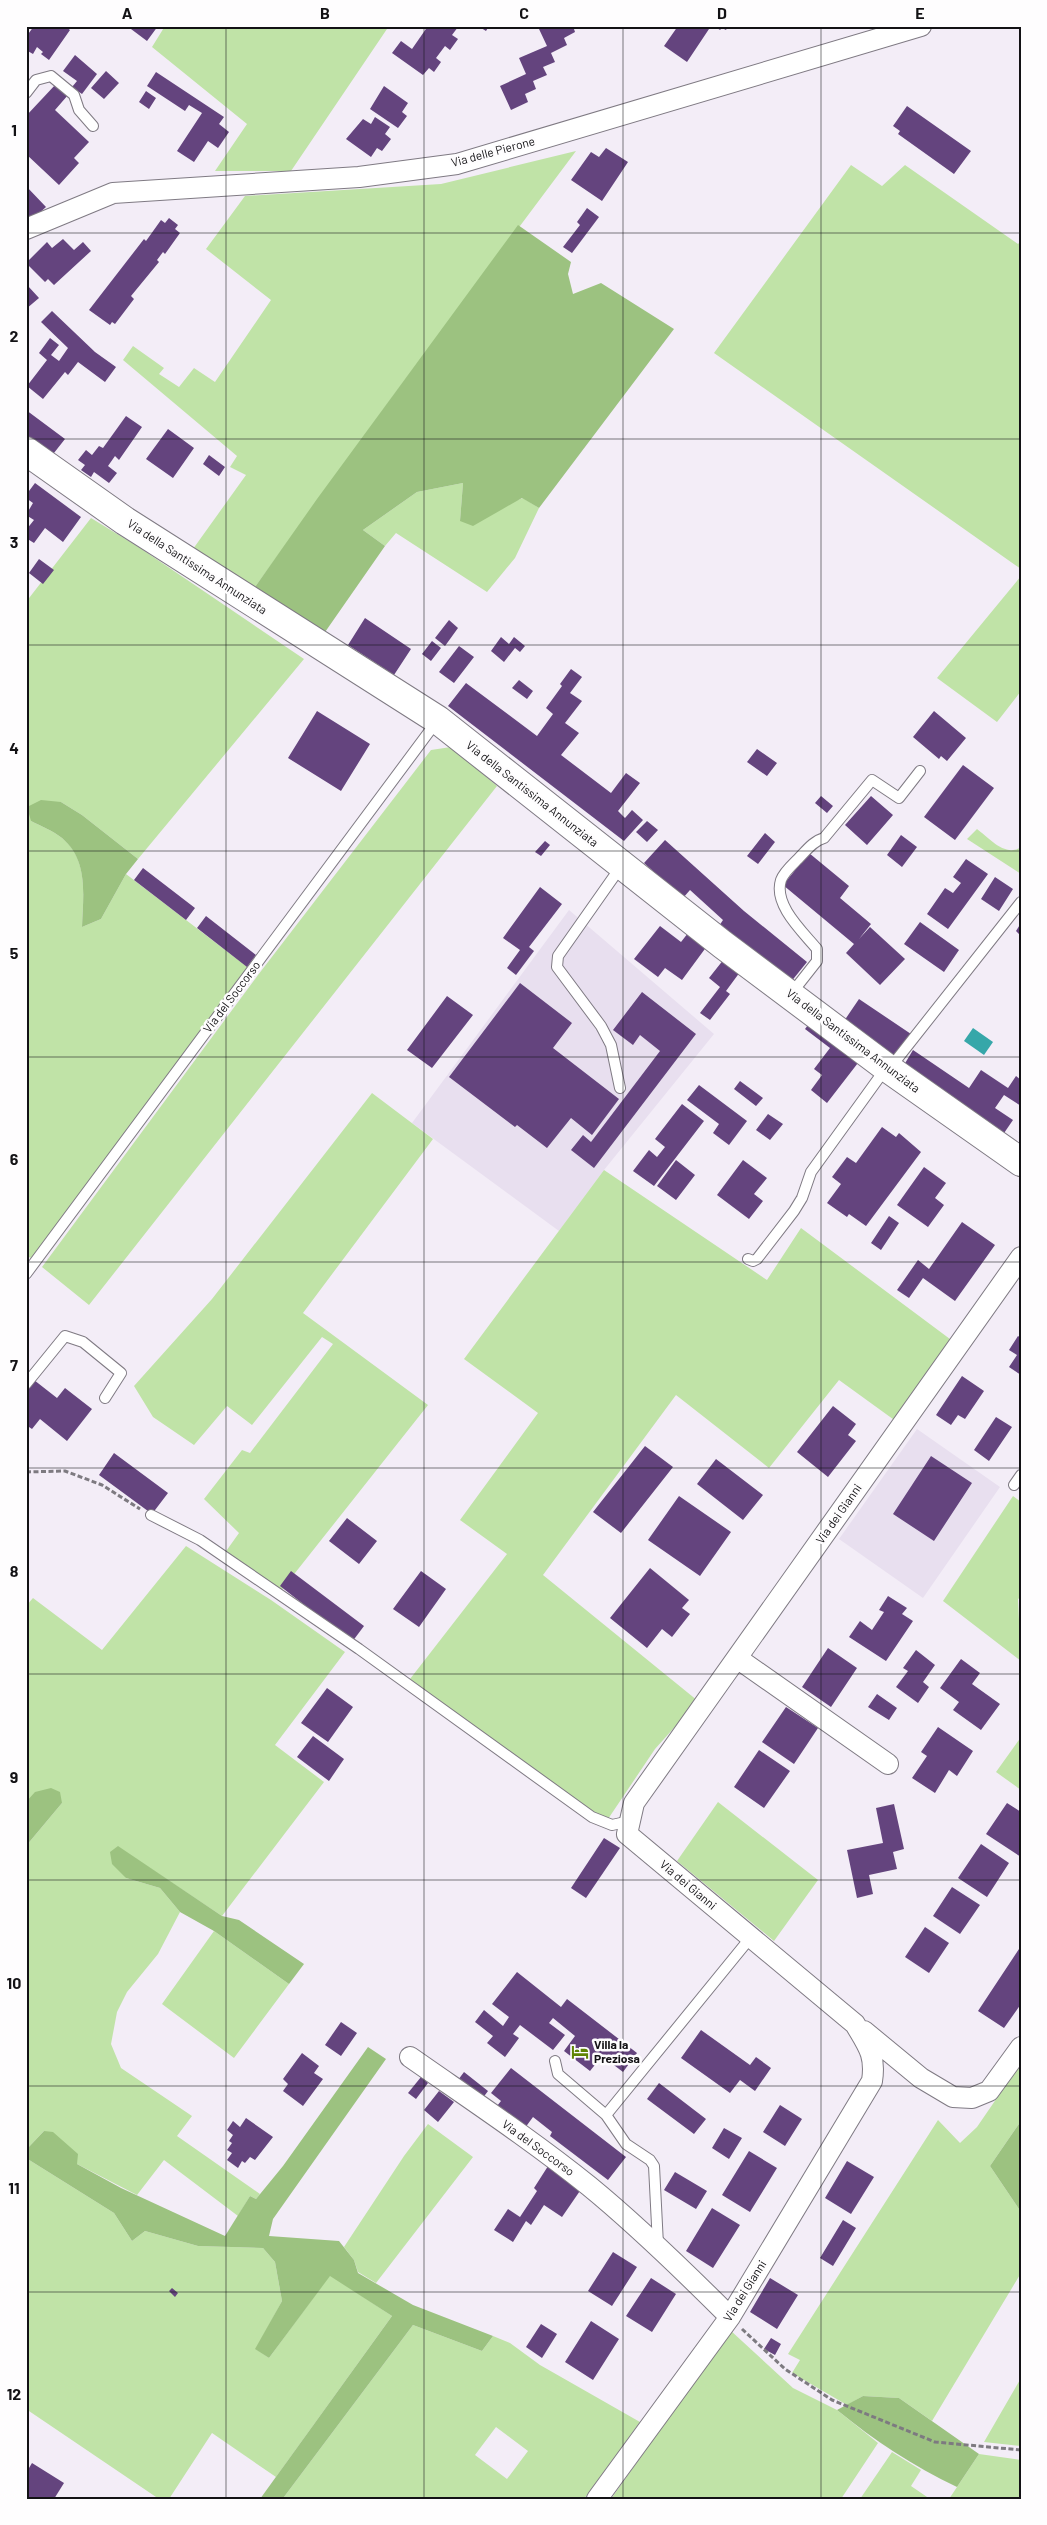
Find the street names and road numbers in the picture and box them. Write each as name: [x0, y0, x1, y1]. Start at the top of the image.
street label: Via delle Pierone: [449, 133, 536, 169]
street label: Via della Santissima Annunziata: [125, 516, 270, 617]
street label: Via della Santissima Annunziata: [464, 737, 601, 849]
street label: Via del Soccorso: [200, 958, 263, 1035]
street label: Via della Santissima Annunziata: [784, 985, 923, 1095]
street label: Via dei Gianni: [812, 1481, 864, 1546]
street label: Via dei Gianni: [657, 1856, 720, 1912]
street label: Via del Soccorso: [500, 2116, 577, 2178]
street label: Via dei Gianni: [720, 2257, 769, 2324]

